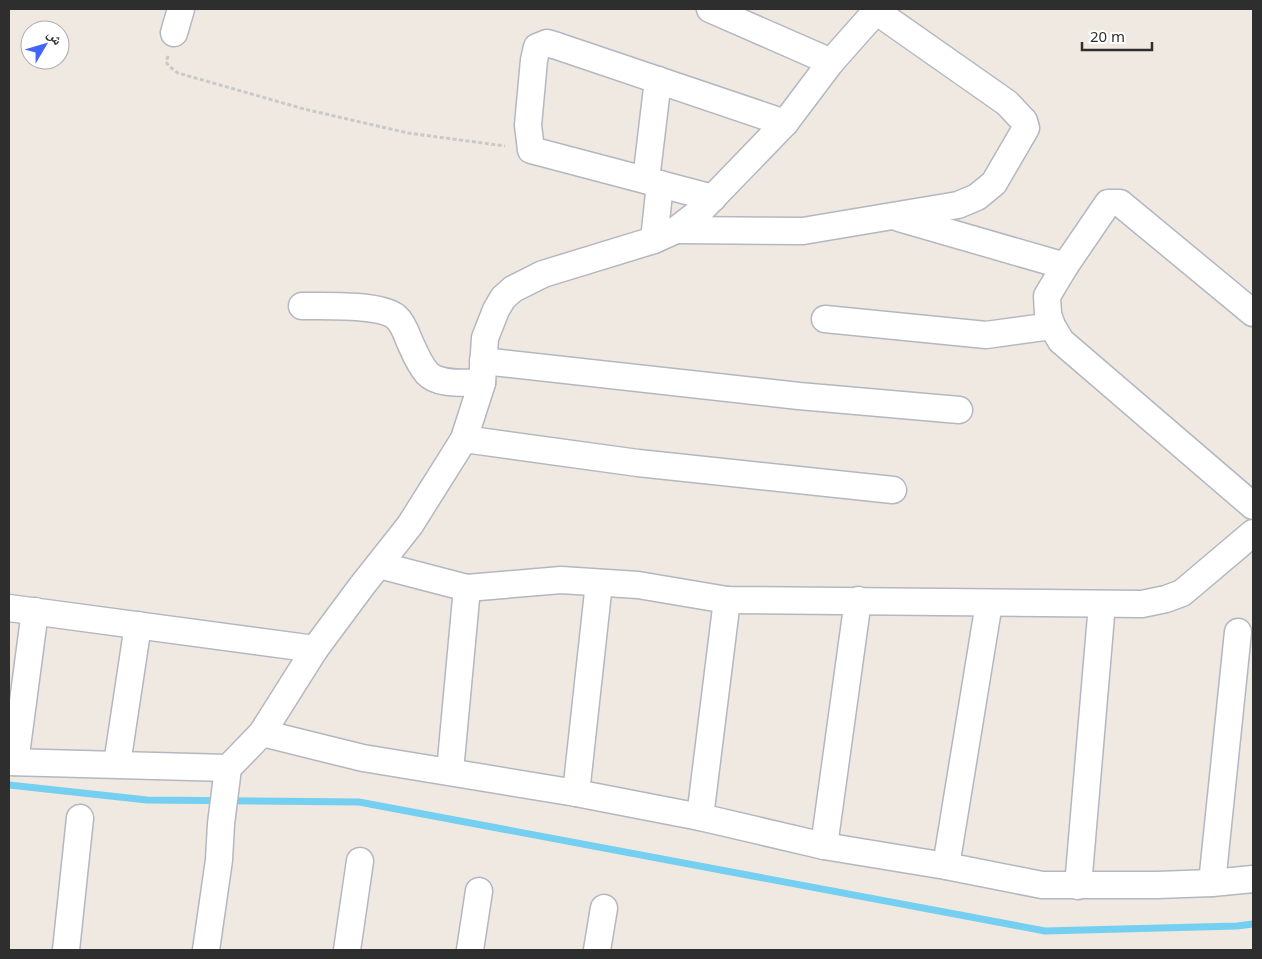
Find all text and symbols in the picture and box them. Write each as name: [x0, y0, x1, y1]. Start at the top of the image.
north arrow: [20, 20, 70, 70]
scale bar: [1082, 20, 1152, 52]
text: ش: [44, 25, 68, 49]
text: 20 m: [1090, 26, 1125, 46]

